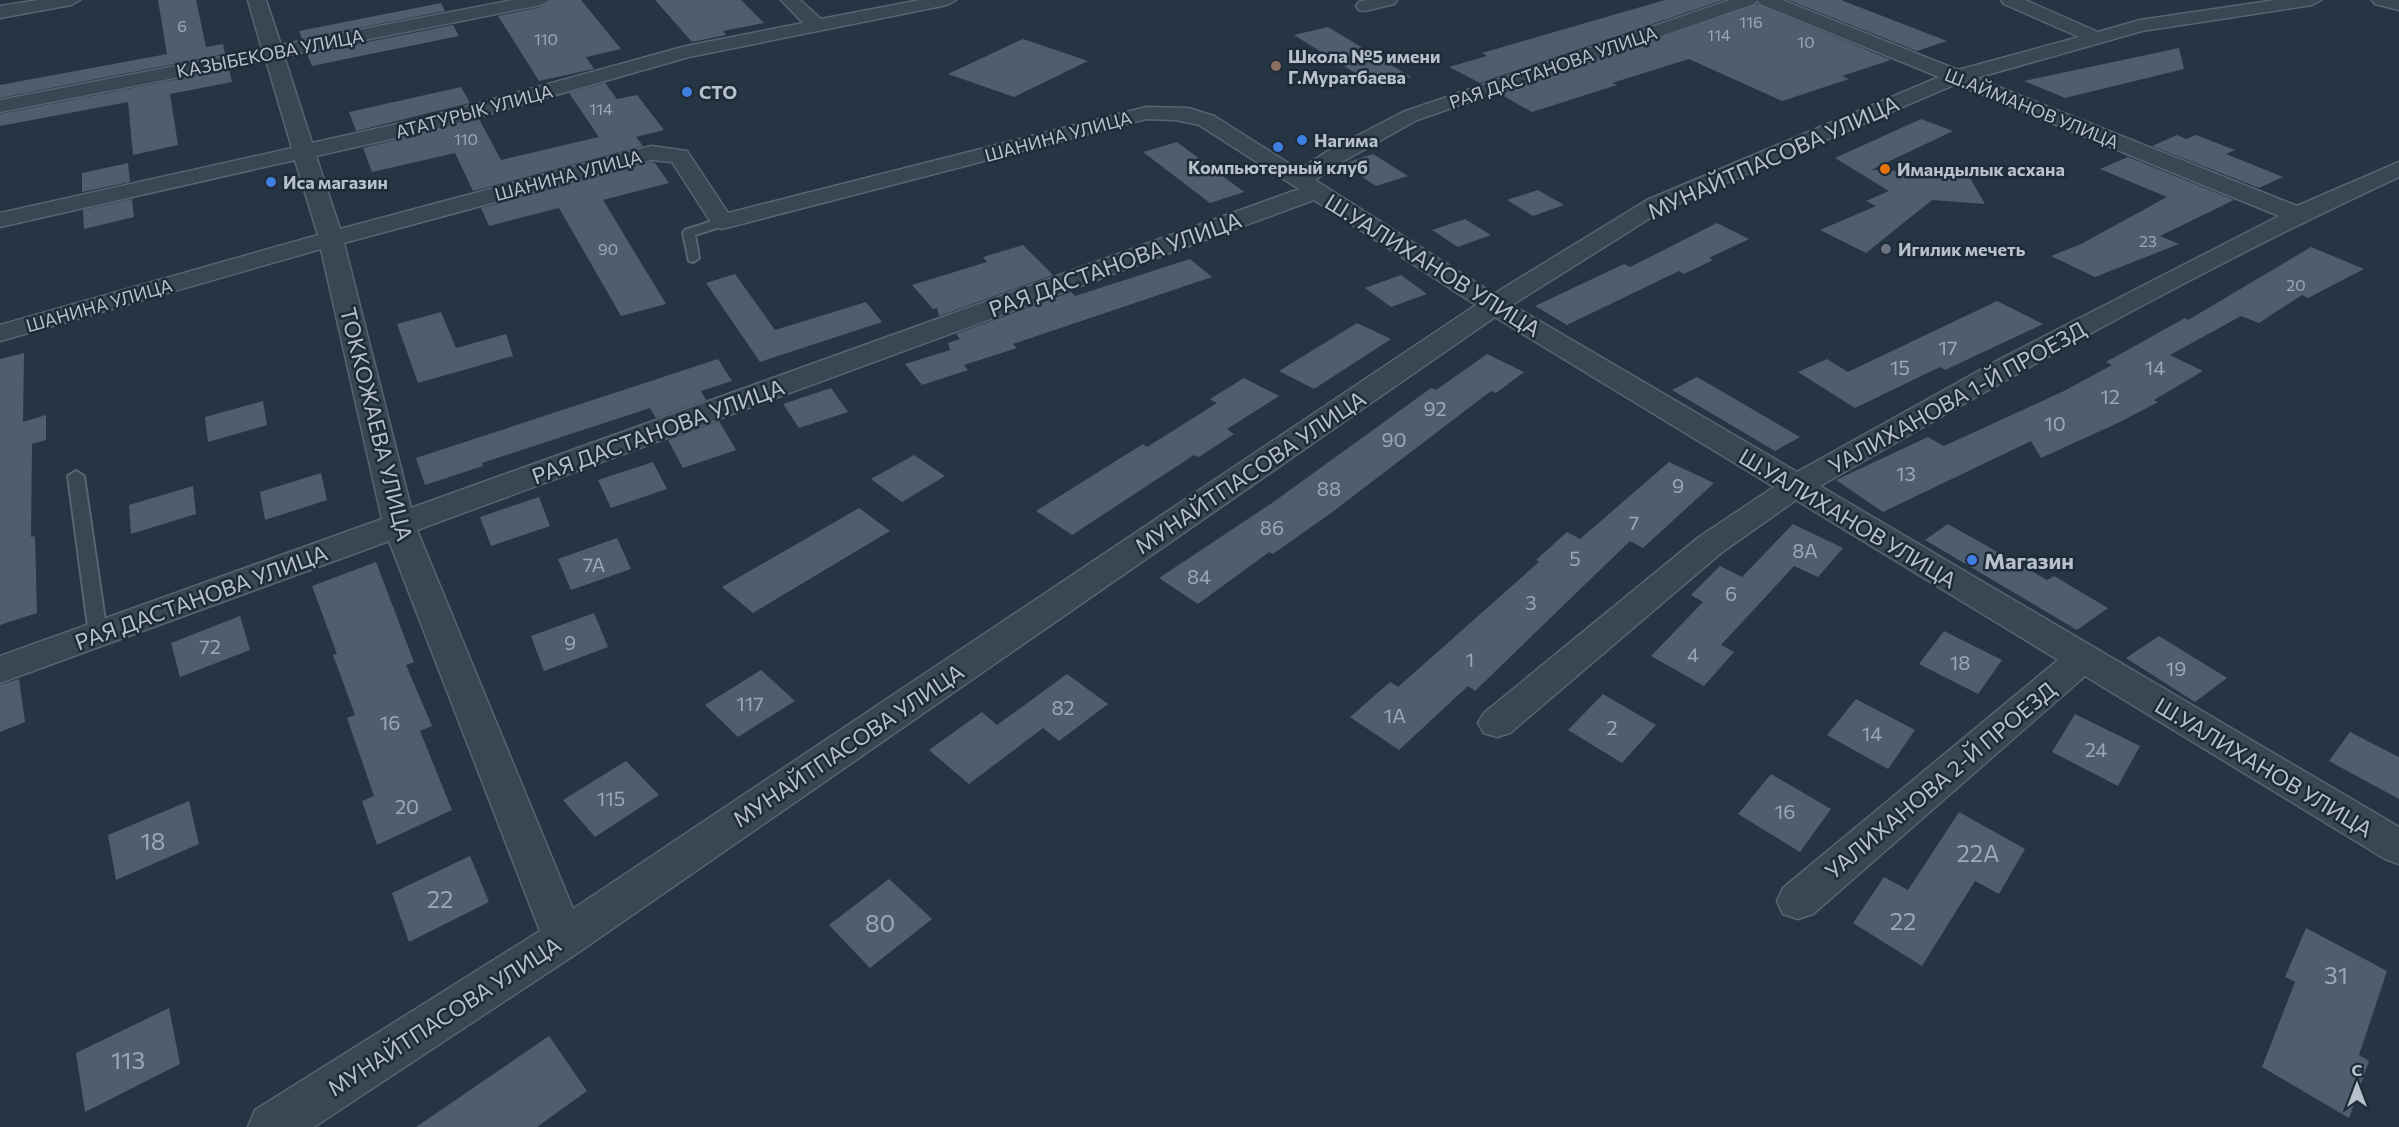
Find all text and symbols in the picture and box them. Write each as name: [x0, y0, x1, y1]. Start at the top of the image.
house number: 116: [1739, 12, 1763, 31]
house number: 6: [177, 16, 187, 35]
street label: РАЯ ДАСТАНОВА УЛИЦА: [1446, 21, 1660, 113]
street label: КАЗЫБЕКОВА УЛИЦА: [175, 24, 365, 82]
house number: 114: [1707, 25, 1731, 44]
house number: 110: [534, 29, 558, 48]
house number: 10: [1797, 32, 1815, 51]
place label: Школа №5 имени Г.Муратбаева: [1288, 45, 1440, 88]
marker: Школа №5 имени Г.Муратбаева: [1269, 59, 1283, 73]
street label: Ш.АЙМАНОВ УЛИЦА: [1942, 63, 2122, 153]
street label: АТАТУРЫК УЛИЦА: [393, 79, 555, 143]
place label: СТО: [699, 81, 737, 103]
marker: СТО: [680, 85, 694, 99]
street label: МУНАЙТПАСОВА УЛИЦА: [1643, 89, 1903, 225]
house number: 114: [589, 99, 613, 118]
street label: ШАНИНА УЛИЦА: [982, 106, 1134, 166]
house number: 110: [454, 129, 478, 148]
place label: Нагима: [1314, 129, 1378, 151]
marker: Нагима: [1295, 133, 1309, 147]
marker: Компьютерный клуб: [1271, 140, 1285, 154]
street label: ШАНИНА УЛИЦА: [492, 145, 644, 205]
place label: Компьютерный клуб: [1188, 156, 1368, 178]
place label: Имандылык асхана: [1897, 158, 2065, 180]
marker: Имандылык асхана: [1878, 162, 1892, 176]
place label: Иса магазин: [283, 171, 388, 193]
marker: Иса магазин: [264, 175, 278, 189]
street label: Ш.УАЛИХАНОВ УЛИЦА: [1320, 188, 1546, 342]
street label: РАЯ ДАСТАНОВА УЛИЦА: [985, 206, 1245, 322]
house number: 23: [2139, 231, 2157, 250]
place label: Игилик мечеть: [1898, 238, 2026, 260]
house number: 90: [598, 239, 618, 258]
marker: Игилик мечеть: [1879, 242, 1893, 256]
street label: ШАНИНА УЛИЦА: [23, 274, 175, 336]
house number: 20: [2286, 275, 2306, 294]
street label: ТОККОЖАЕВА УЛИЦА: [335, 304, 419, 544]
street label: УАЛИХАНОВА 1-Й ПРОЕЗД: [1824, 315, 2090, 479]
house number: 17: [1938, 335, 1958, 359]
house number: 15: [1890, 355, 1910, 379]
house number: 14: [2145, 355, 2165, 379]
street label: РАЯ ДАСТАНОВА УЛИЦА: [528, 373, 788, 489]
house number: 12: [2100, 384, 2120, 408]
street label: МУНАЙТПАСОВА УЛИЦА: [1129, 385, 1371, 559]
house number: 92: [1423, 396, 1447, 420]
house number: 10: [2044, 411, 2066, 435]
house number: 90: [1381, 427, 1407, 451]
street label: Ш.УАЛИХАНОВ УЛИЦА: [1734, 442, 1962, 594]
house number: 13: [1896, 461, 1916, 485]
house number: 9: [1672, 473, 1684, 497]
house number: 88: [1317, 476, 1341, 500]
house number: 7: [1629, 510, 1639, 534]
house number: 86: [1260, 515, 1284, 539]
house number: 8А: [1792, 538, 1818, 562]
street label: РАЯ ДАСТАНОВА УЛИЦА: [71, 539, 331, 655]
house number: 5: [1569, 546, 1581, 570]
place label: Магазин: [1984, 547, 2074, 574]
house number: 7А: [583, 552, 606, 576]
marker: Магазин: [1965, 553, 1979, 567]
house number: 84: [1187, 564, 1211, 588]
house number: 6: [1725, 581, 1737, 605]
house number: 3: [1525, 590, 1537, 614]
house number: 9: [564, 630, 576, 654]
house number: 72: [199, 634, 221, 658]
house number: 4: [1687, 642, 1699, 666]
house number: 1: [1466, 647, 1474, 671]
house number: 18: [1950, 650, 1970, 674]
house number: 19: [2166, 656, 2186, 680]
street label: МУНАЙТПАСОВА УЛИЦА: [727, 658, 969, 832]
street label: УАЛИХАНОВА 2-Й ПРОЕЗД: [1819, 676, 2061, 884]
house number: 117: [736, 691, 764, 715]
street label: Ш.УАЛИХАНОВ УЛИЦА: [2150, 691, 2378, 843]
house number: 82: [1051, 695, 1075, 719]
house number: 1А: [1384, 703, 1406, 727]
house number: 16: [380, 710, 400, 734]
house number: 2: [1606, 715, 1618, 739]
house number: 14: [1862, 721, 1882, 745]
house number: 24: [2085, 737, 2107, 761]
house number: 115: [597, 786, 625, 810]
house number: 20: [395, 794, 419, 818]
house number: 16: [1775, 799, 1795, 823]
house number: 18: [141, 826, 165, 855]
house number: 22А: [1956, 838, 2000, 867]
house number: 22: [427, 884, 453, 913]
house number: 22: [1890, 906, 1916, 935]
house number: 80: [865, 908, 895, 937]
street label: МУНАЙТПАСОВА УЛИЦА: [322, 930, 566, 1102]
house number: 31: [2324, 960, 2348, 989]
house number: 113: [111, 1045, 145, 1074]
north arrow: [2327, 1055, 2387, 1115]
text: С: [2352, 1060, 2363, 1079]

